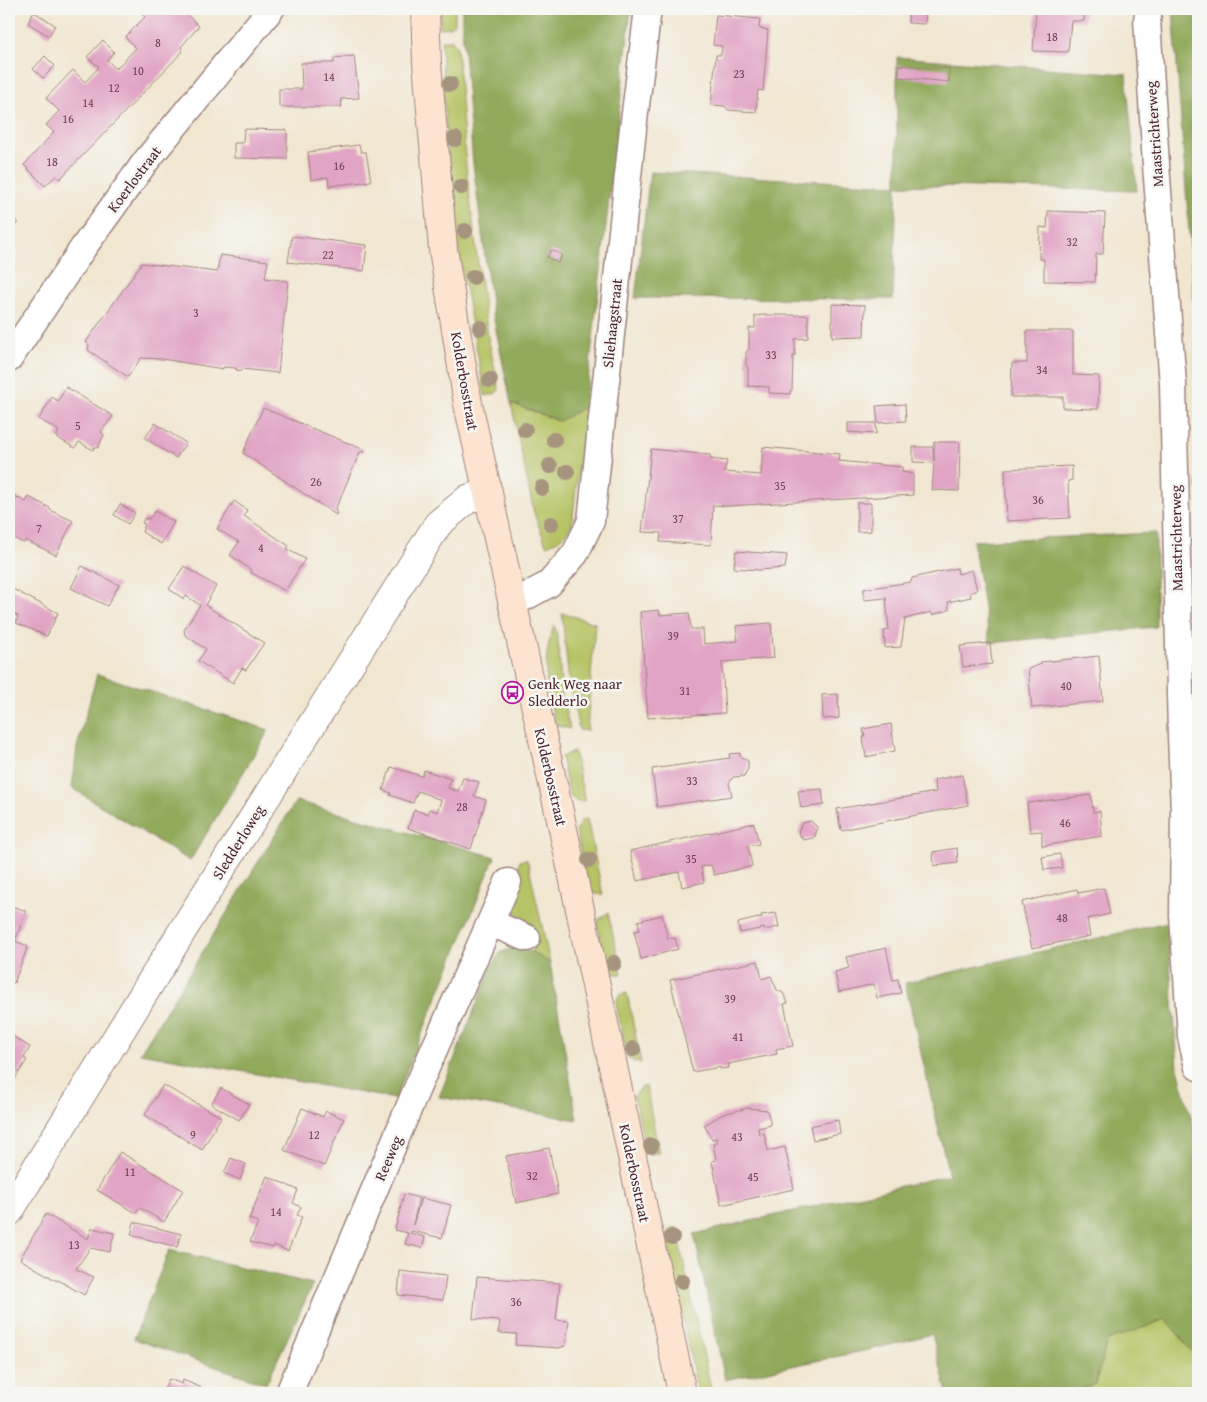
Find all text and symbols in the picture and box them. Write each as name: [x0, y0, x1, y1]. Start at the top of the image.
house number: 18: [1046, 28, 1058, 45]
house number: 8: [155, 34, 161, 51]
house number: 10: [132, 62, 144, 79]
house number: 23: [733, 65, 745, 82]
house number: 14: [323, 68, 335, 85]
house number: 12: [108, 79, 120, 96]
street label: Maastrichterweg: [1140, 80, 1168, 188]
house number: 14: [82, 94, 94, 111]
house number: 16: [62, 110, 74, 127]
street label: Koerlostraat: [102, 141, 166, 217]
house number: 18: [46, 153, 58, 170]
house number: 16: [333, 157, 345, 174]
house number: 32: [1066, 233, 1078, 250]
house number: 22: [322, 246, 334, 263]
street label: Sliehaagstraat: [597, 277, 627, 369]
house number: 3: [193, 304, 199, 321]
street label: Kolderbosstraat: [446, 330, 484, 433]
house number: 33: [765, 346, 777, 363]
house number: 34: [1036, 361, 1048, 378]
house number: 5: [75, 417, 81, 434]
house number: 26: [310, 473, 322, 490]
house number: 35: [774, 477, 786, 494]
street label: Maastrichterweg: [1165, 484, 1187, 591]
house number: 36: [1032, 491, 1044, 508]
house number: 37: [672, 510, 684, 527]
house number: 7: [36, 520, 42, 537]
house number: 4: [258, 539, 264, 556]
house number: 39: [667, 627, 679, 644]
place label: Genk Weg naar Sledderlo: [528, 673, 622, 711]
house number: 40: [1060, 677, 1072, 694]
bus stop icon: Genk Weg naar Sledderlo: [500, 680, 524, 704]
house number: 31: [679, 682, 691, 699]
street label: Kolderbosstraat: [530, 726, 573, 829]
house number: 33: [686, 772, 698, 789]
house number: 28: [456, 798, 468, 815]
street label: Sledderloweg: [207, 800, 270, 883]
house number: 46: [1059, 814, 1071, 831]
house number: 35: [685, 850, 697, 867]
house number: 48: [1056, 909, 1068, 926]
house number: 39: [724, 990, 736, 1007]
house number: 41: [732, 1028, 744, 1045]
street label: Kolderbosstraat: [614, 1122, 656, 1225]
house number: 9: [190, 1126, 196, 1143]
house number: 12: [308, 1126, 320, 1143]
house number: 43: [731, 1128, 743, 1145]
street label: Reeweg: [369, 1132, 407, 1184]
house number: 11: [124, 1163, 136, 1180]
house number: 32: [526, 1167, 538, 1184]
house number: 45: [747, 1168, 759, 1185]
house number: 14: [270, 1203, 282, 1220]
house number: 13: [68, 1236, 80, 1253]
house number: 36: [510, 1293, 522, 1310]

